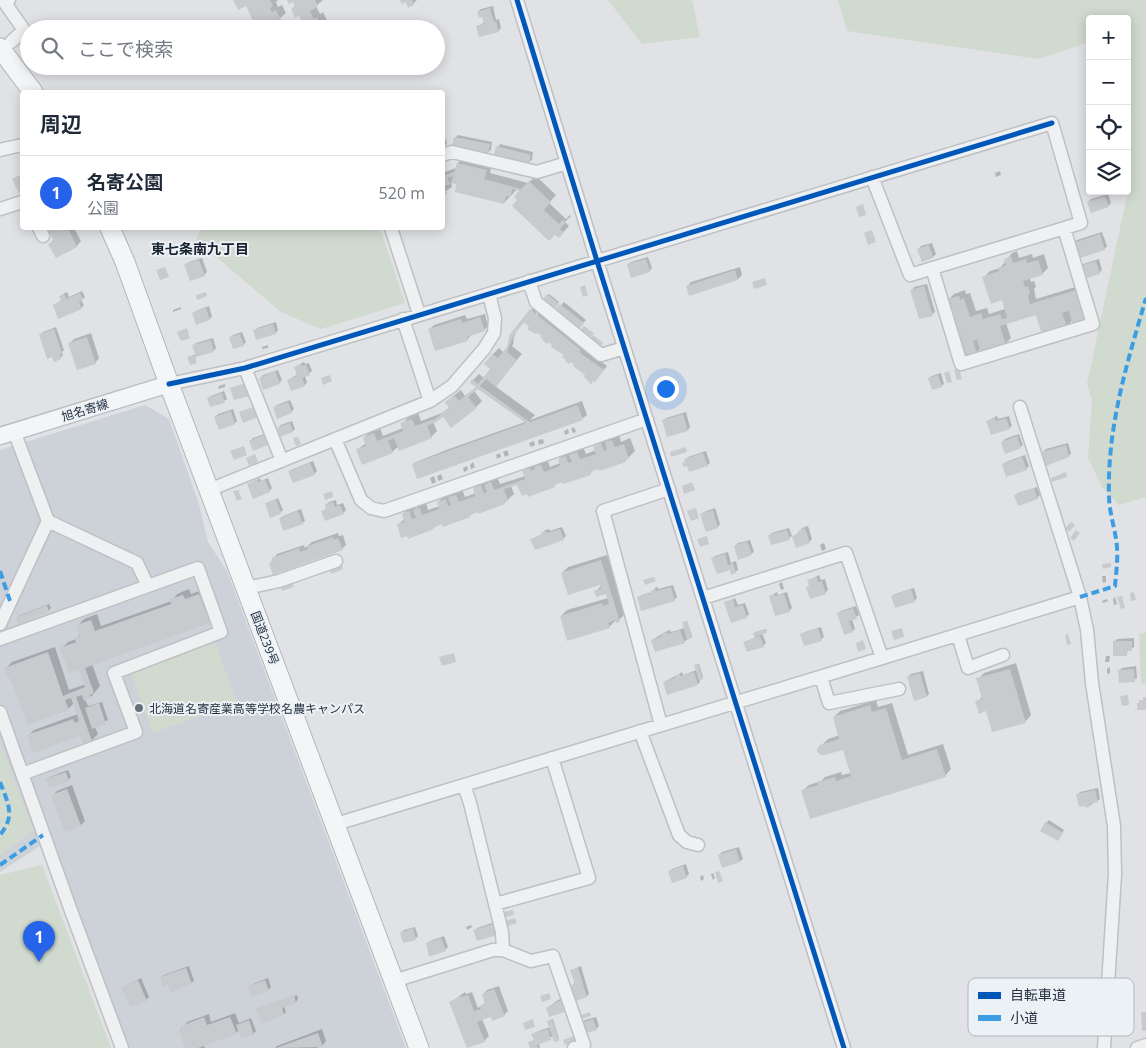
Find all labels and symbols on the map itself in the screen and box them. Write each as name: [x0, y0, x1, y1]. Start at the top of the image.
district label: 東七条南九丁目: [151, 239, 249, 258]
your location: [653, 376, 679, 402]
street label: 旭名寄線: [60, 395, 110, 425]
street label: 国道239号: [247, 609, 283, 667]
place label: 北海道名寄産業高等学校名農キャンパス: [149, 700, 365, 717]
marker: 北海道名寄産業高等学校名農キャンパス: [133, 702, 145, 714]
pin: 1: [23, 921, 55, 962]
legend: [968, 978, 1134, 1036]
text: 自転車道: [1010, 985, 1066, 1004]
text: 小道: [1010, 1008, 1038, 1027]

